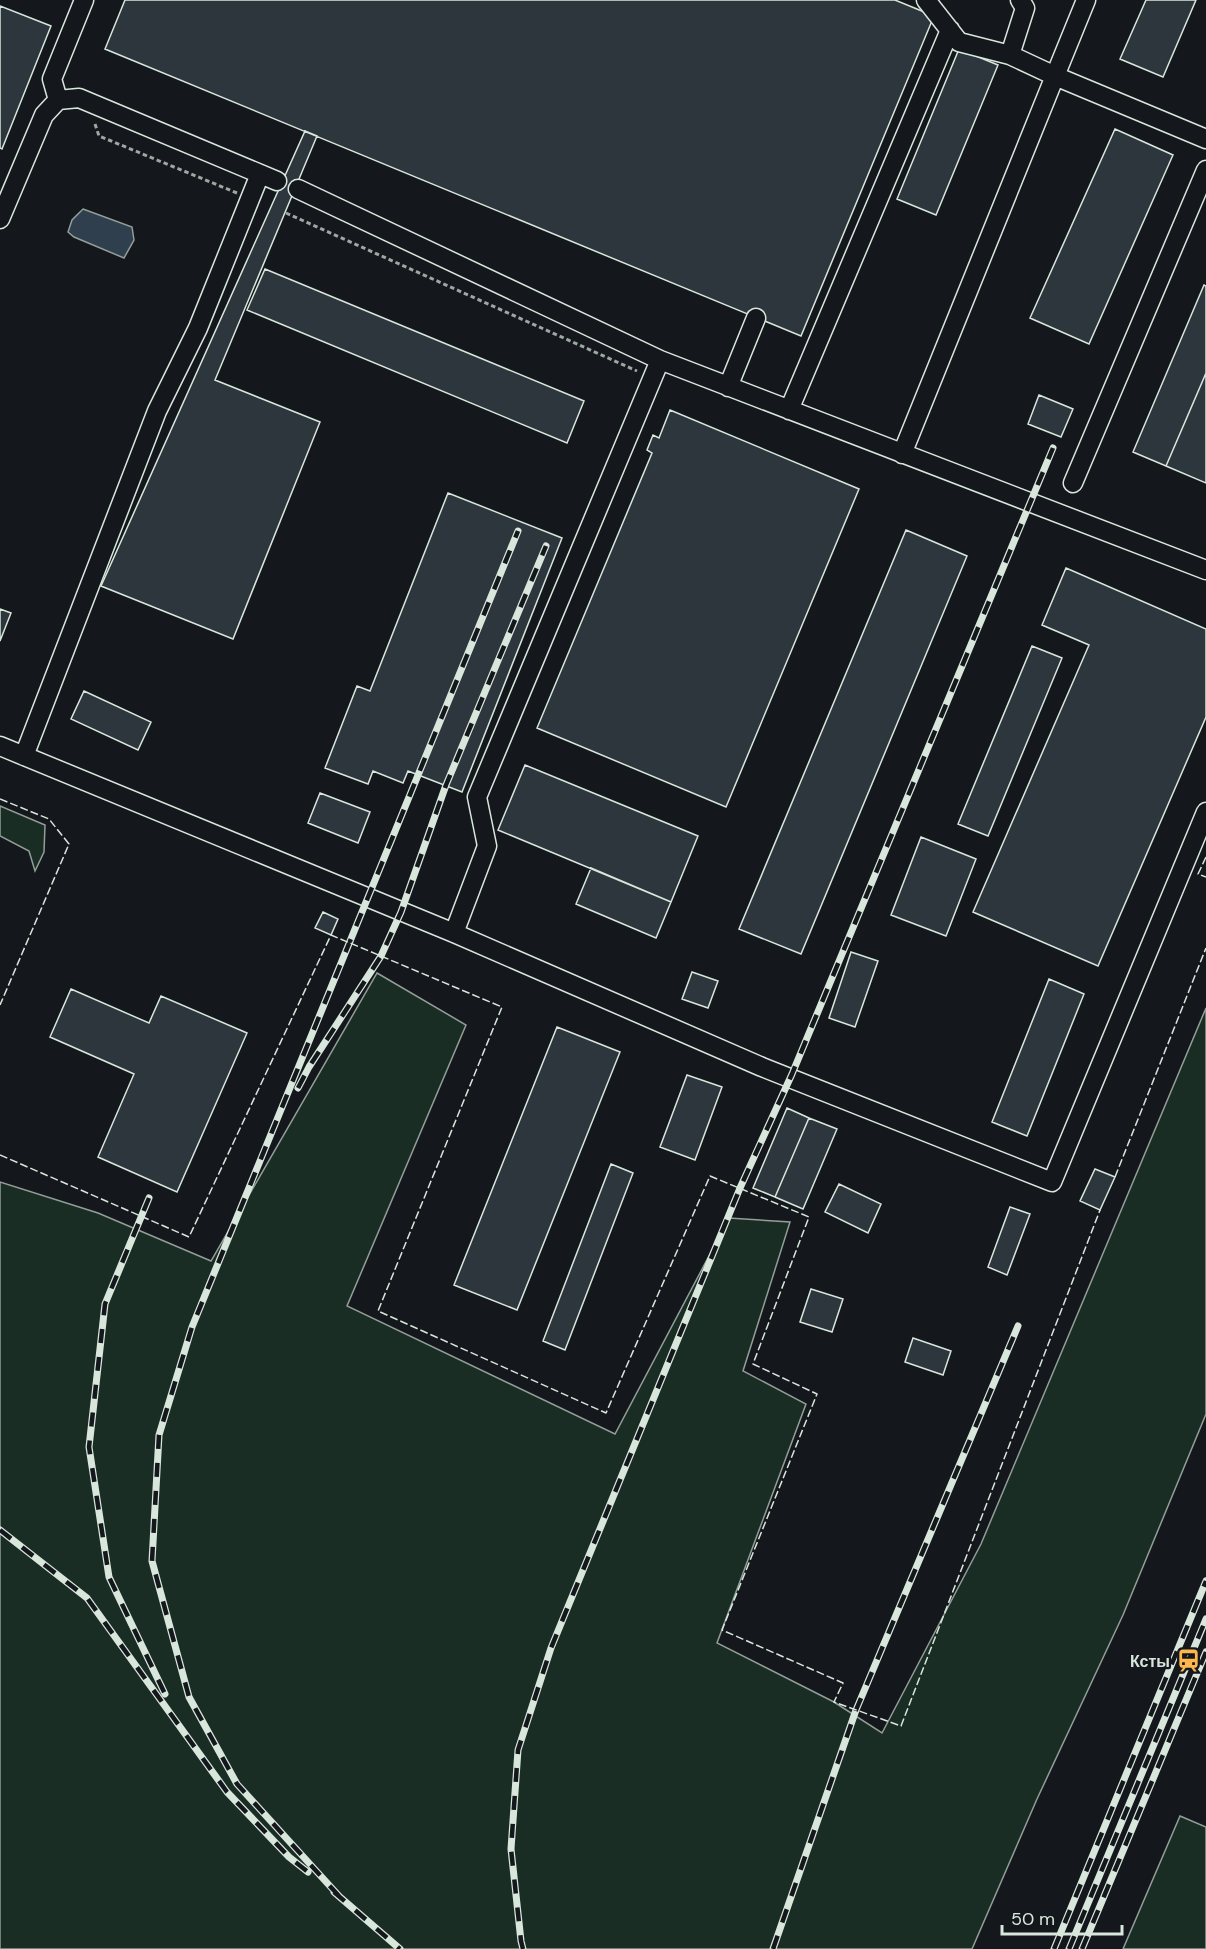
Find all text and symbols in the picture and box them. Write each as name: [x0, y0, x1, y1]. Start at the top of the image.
station icon: Ксты: [1175, 1648, 1201, 1674]
place label: Ксты: [1130, 1651, 1170, 1672]
scale bar: [1002, 1898, 1122, 1936]
text: 50 m: [1011, 1907, 1055, 1931]

